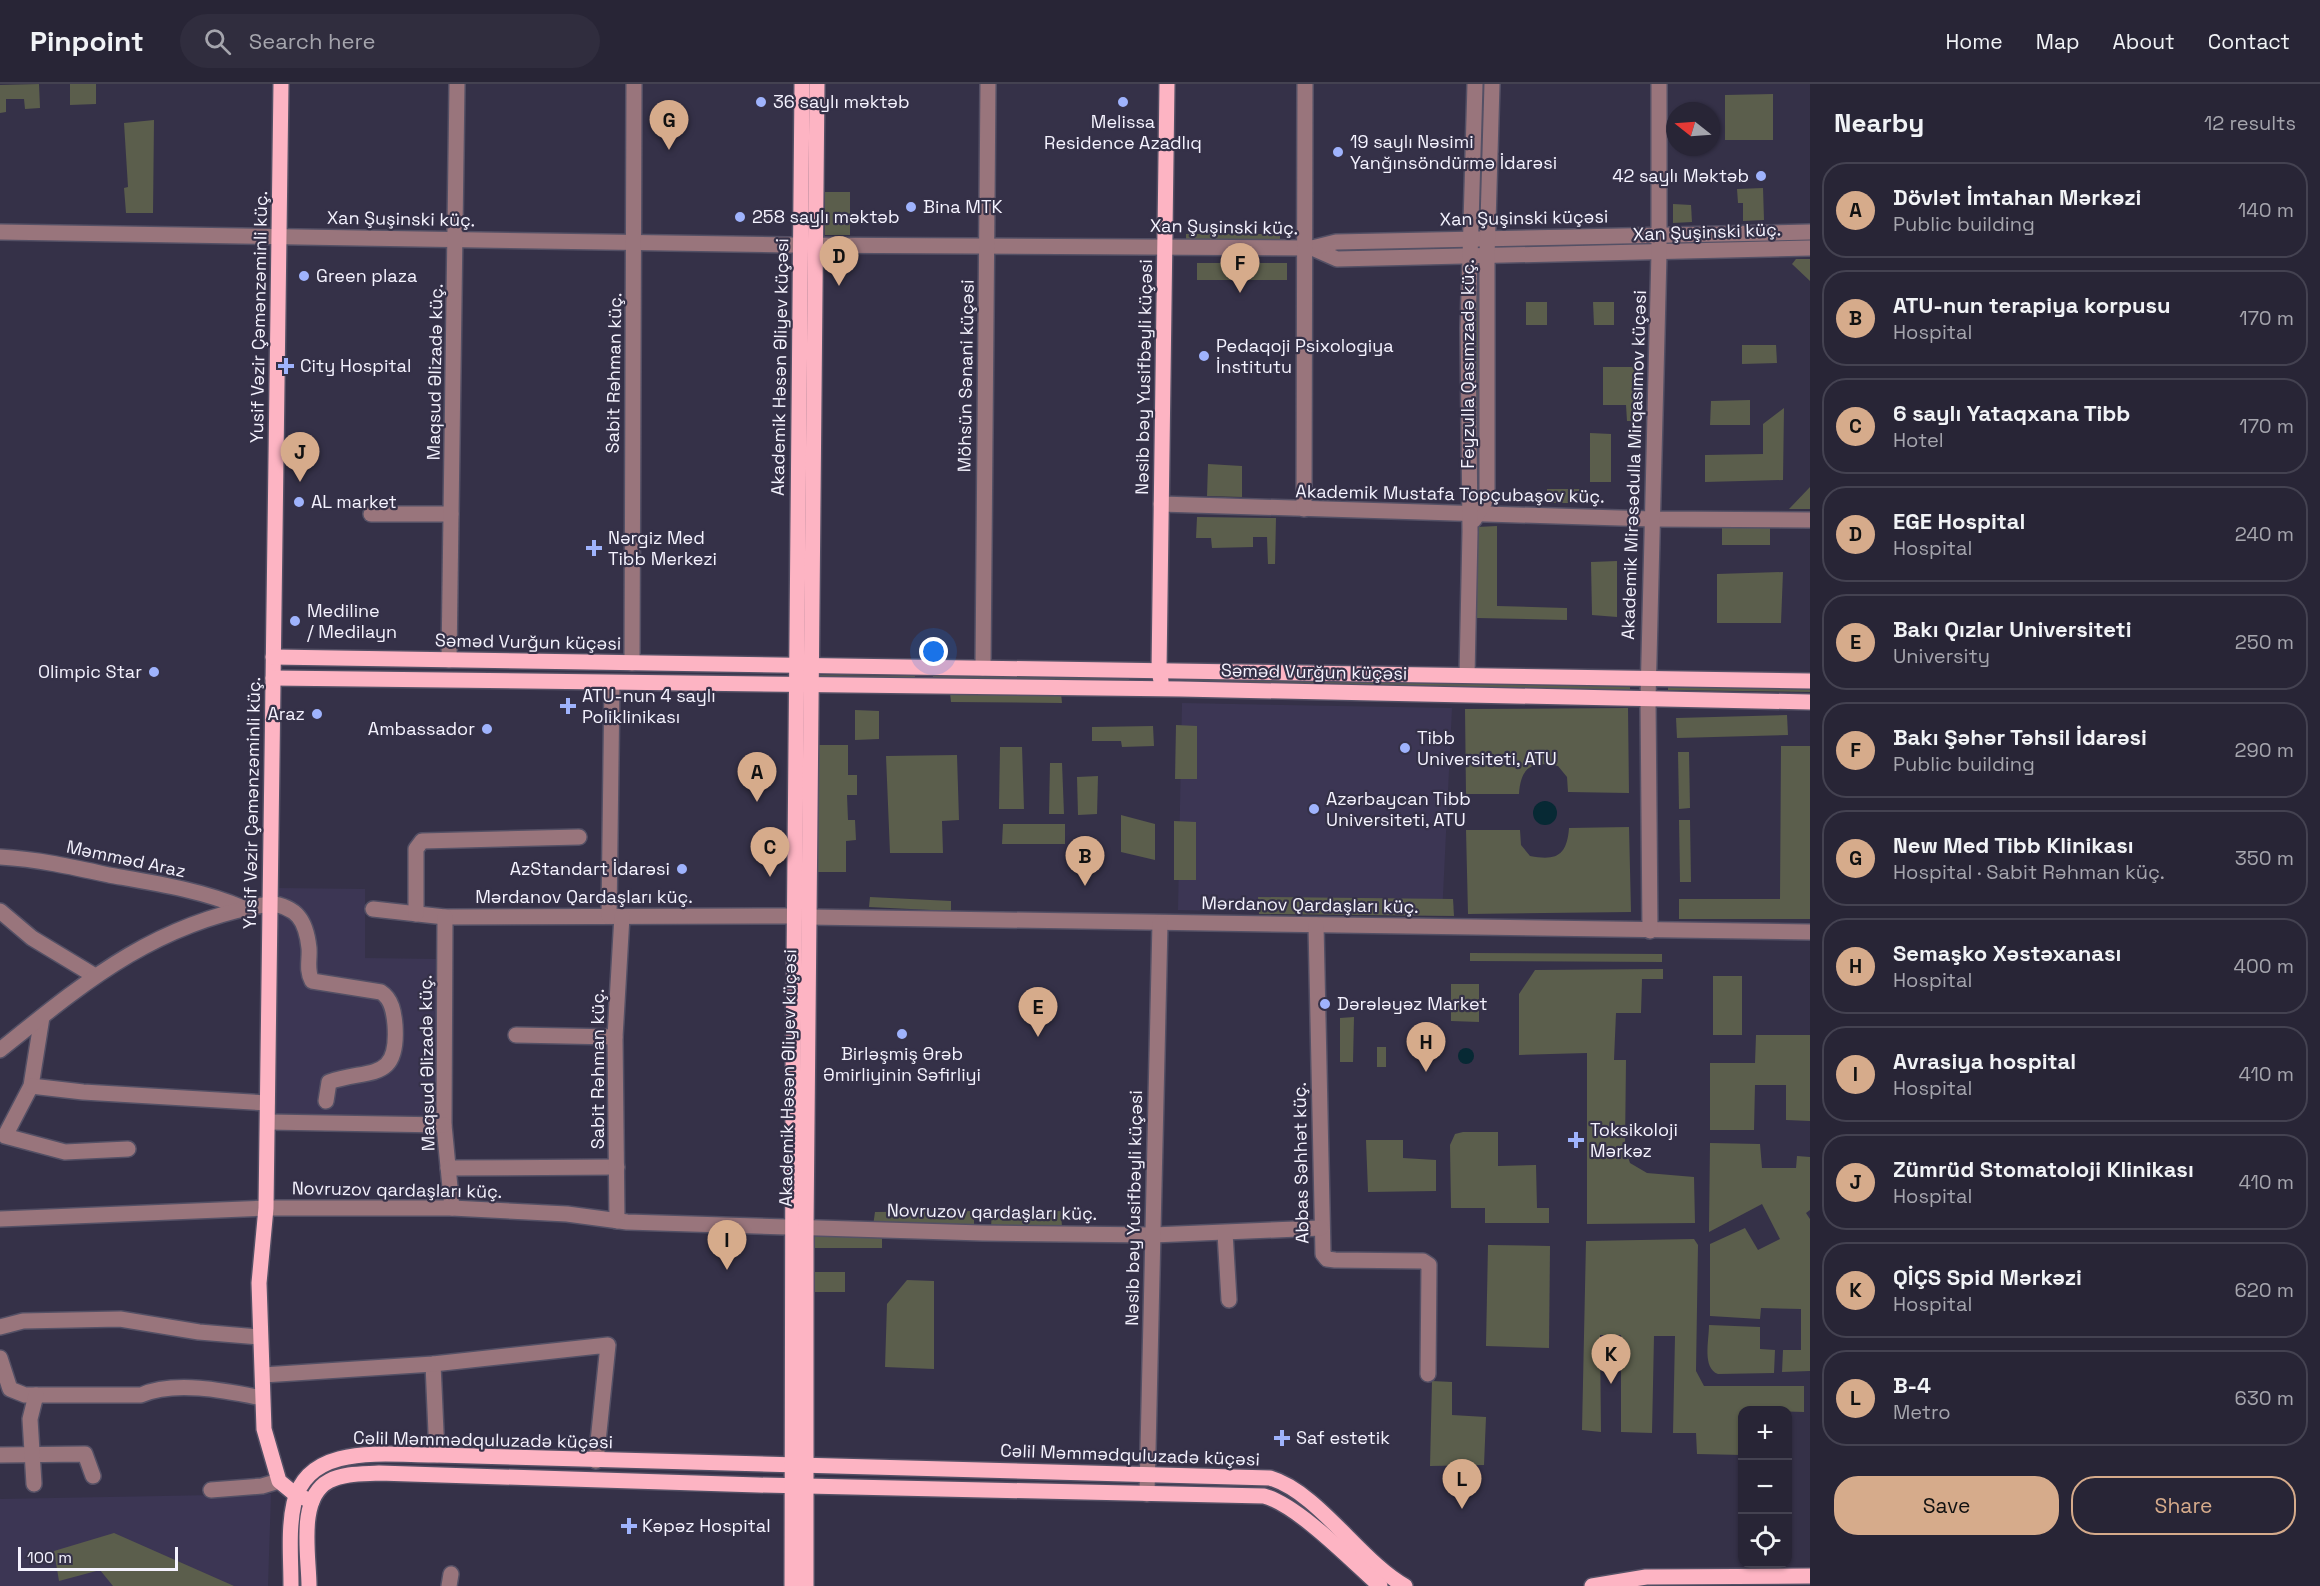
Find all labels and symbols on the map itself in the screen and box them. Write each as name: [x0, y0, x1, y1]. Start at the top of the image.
place label: 36 saylı məktəb: [773, 90, 910, 113]
marker: 36 saylı məktəb: [754, 95, 768, 109]
marker: Melissa Residence Azadlıq: [1116, 95, 1130, 109]
pin: G: [650, 100, 688, 150]
north arrow: [1666, 102, 1720, 156]
place label: Melissa Residence Azadlıq: [1044, 110, 1202, 154]
place label: 19 saylı Nəsimi Yanğınsöndürmə İdarəsi: [1350, 130, 1557, 174]
marker: 19 saylı Nəsimi Yanğınsöndürmə İdarəsi: [1331, 145, 1345, 159]
place label: 42 saylı Məktəb: [1612, 164, 1749, 187]
marker: 42 saylı Məktəb: [1754, 169, 1768, 183]
street label: Yusif Vəzir Çəmənzəminli küç.: [245, 191, 272, 443]
place label: Bina MTK: [923, 195, 1002, 218]
marker: Bina MTK: [904, 200, 918, 214]
place label: 258 saylı məktəb: [752, 205, 900, 228]
street label: Xan Şuşinski küçəsi: [1440, 205, 1608, 230]
street label: Xan Şuşinski küç.: [327, 206, 475, 231]
marker: 258 saylı məktəb: [733, 210, 747, 224]
street label: Xan Şuşinski küç.: [1150, 214, 1298, 239]
street label: Xan Şuşinski küç.: [1632, 217, 1782, 246]
pin: D: [820, 236, 858, 286]
street label: Akademik Həsən Əliyev küçəsi: [766, 238, 793, 496]
pin: F: [1220, 244, 1260, 293]
street label: Nəsib bəy Yusifbəyli küçəsi: [1130, 259, 1157, 495]
street label: Feyzulla Qasımzadə küç.: [1456, 259, 1479, 469]
place label: Green plaza: [316, 264, 417, 287]
marker: Green plaza: [297, 269, 311, 283]
street label: Möhsün Sənani küçəsi: [952, 279, 979, 473]
street label: Maqsud Əlizadə küç.: [421, 283, 448, 461]
street label: Akademik Mirəsədulla Mirqasımov küçəsi: [1616, 290, 1651, 640]
street label: Sabit Rəhman küç.: [601, 292, 626, 454]
place label: Pedaqoji Psixologiya İnstitutu: [1216, 334, 1394, 378]
marker: Pedaqoji Psixologiya İnstitutu: [1197, 349, 1211, 363]
place label: City Hospital: [300, 354, 411, 377]
marker: City Hospital: [277, 357, 295, 375]
pin: J: [280, 432, 320, 482]
street label: Akademik Mustafa Topçubaşov küç.: [1295, 479, 1605, 508]
place label: AL market: [311, 490, 397, 513]
marker: AL market: [292, 495, 306, 509]
place label: Nərgiz Med Tibb Merkezi: [608, 526, 717, 570]
marker: Nərgiz Med Tibb Merkezi: [585, 539, 603, 557]
place label: Mediline / Medilayn: [307, 599, 397, 643]
marker: Mediline / Medilayn: [288, 614, 302, 628]
street label: Səməd Vurğun küçəsi: [435, 628, 621, 655]
your location: [919, 637, 948, 666]
street label: Səməd Vurğun küçəsi: [1221, 658, 1407, 685]
place label: Olimpic Star: [38, 660, 142, 683]
marker: Olimpic Star: [147, 665, 161, 679]
street label: Yusif Vəzir Çəmənzəminli küç.: [238, 677, 265, 929]
place label: ATU-nun 4 saylı Poliklinikası: [582, 684, 716, 728]
marker: ATU-nun 4 saylı Poliklinikası: [559, 697, 577, 715]
place label: Araz: [267, 702, 305, 725]
marker: Araz: [310, 707, 324, 721]
place label: Ambassador: [368, 717, 475, 740]
marker: Ambassador: [480, 722, 494, 736]
place label: Tibb Universiteti, ATU: [1417, 726, 1557, 770]
marker: Tibb Universiteti, ATU: [1398, 741, 1412, 755]
pin: A: [738, 752, 777, 802]
place label: Azərbaycan Tibb Universiteti, ATU: [1326, 787, 1471, 831]
marker: Azərbaycan Tibb Universiteti, ATU: [1307, 802, 1321, 816]
pin: C: [750, 828, 790, 877]
street label: Məmməd Araz: [64, 835, 188, 882]
pin: B: [1066, 836, 1104, 886]
place label: AzStandart İdarəsi: [510, 857, 670, 880]
marker: AzStandart İdarəsi: [675, 862, 689, 876]
street label: Mərdanov Qardaşları küç.: [475, 885, 693, 908]
street label: Mərdanov Qardaşları küç.: [1201, 891, 1419, 918]
street label: Akademik Həsən Əliyev küçəsi: [774, 949, 801, 1207]
street label: Maqsud Əlizadə küç.: [413, 974, 440, 1152]
pin: E: [1018, 988, 1058, 1037]
street label: Sabit Rəhman küç.: [586, 989, 609, 1149]
place label: Dərələyəz Market: [1337, 992, 1488, 1015]
marker: Dərələyəz Market: [1318, 997, 1332, 1011]
pin: H: [1406, 1022, 1446, 1072]
marker: Birləşmiş Ərəb Əmirliyinin Səfirliyi: [895, 1027, 909, 1041]
place label: Birləşmiş Ərəb Əmirliyinin Səfirliyi: [823, 1042, 981, 1086]
street label: Abbas Səhhət küç.: [1288, 1082, 1313, 1244]
street label: Nəsib bəy Yusifbəyli küçəsi: [1120, 1090, 1147, 1326]
place label: Toksikoloji Mərkəz: [1590, 1118, 1678, 1162]
marker: Toksikoloji Mərkəz: [1567, 1131, 1585, 1149]
street label: Novruzov qardaşları küç.: [292, 1176, 502, 1203]
street label: Novruzov qardaşları küç.: [887, 1198, 1097, 1225]
pin: I: [708, 1220, 746, 1270]
pin: K: [1592, 1334, 1630, 1384]
street label: Cəlil Məmmədquluzadə küçəsi: [353, 1426, 613, 1453]
place label: Saf estetik: [1296, 1426, 1390, 1449]
marker: Saf estetik: [1273, 1429, 1291, 1447]
street label: Cəlil Məmmədquluzadə küçəsi: [1000, 1438, 1260, 1471]
pin: L: [1442, 1460, 1482, 1509]
place label: Kəpəz Hospital: [642, 1514, 771, 1537]
marker: Kəpəz Hospital: [620, 1517, 638, 1535]
scale bar: [18, 1544, 178, 1572]

